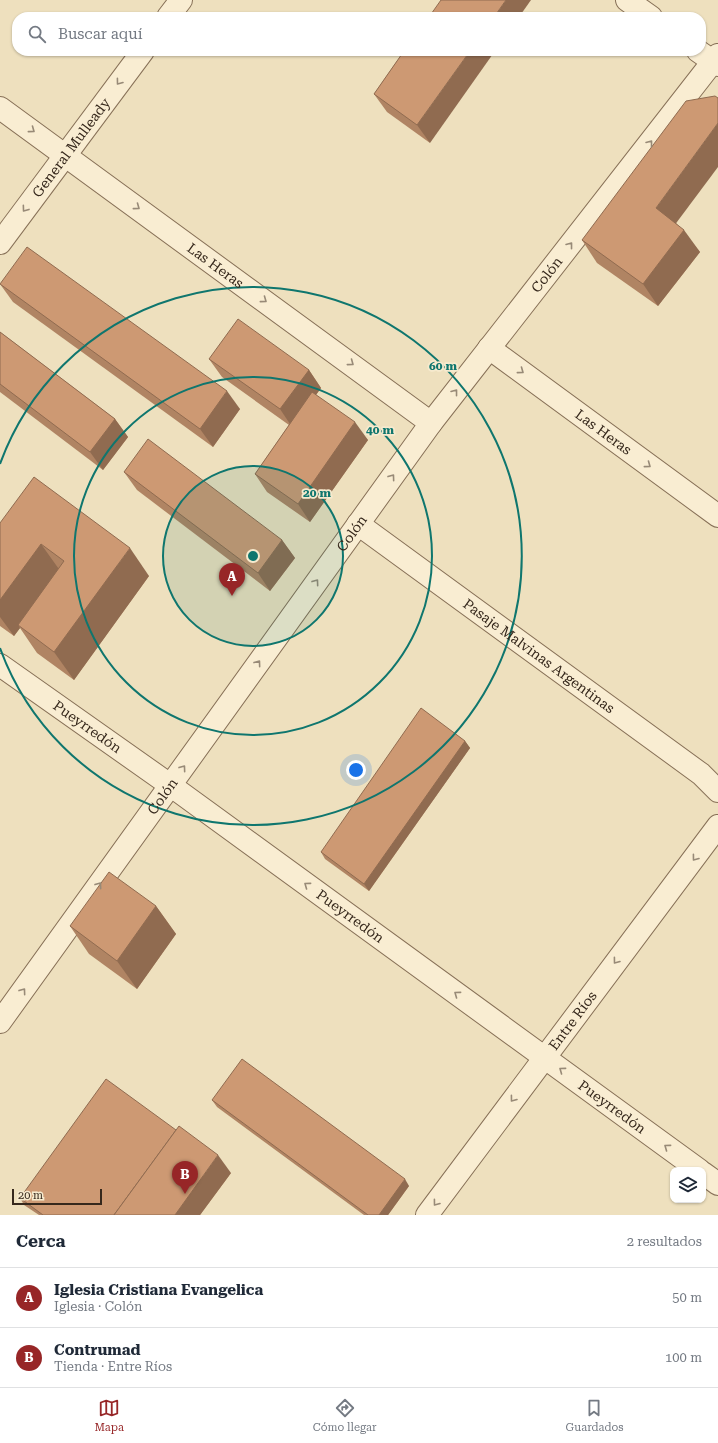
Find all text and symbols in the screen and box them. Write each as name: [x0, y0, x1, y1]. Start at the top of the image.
search box: [12, 12, 706, 56]
icon: search: [26, 23, 48, 45]
text: Buscar aquí: [58, 25, 142, 43]
one-way arrow: [117, 78, 124, 85]
street label: General Mulleady: [29, 94, 114, 200]
one-way arrow: [27, 126, 34, 133]
one-way arrow: [645, 140, 652, 147]
one-way arrow: [132, 202, 139, 209]
one-way arrow: [22, 205, 30, 212]
street label: Las Heras: [184, 240, 247, 292]
one-way arrow: [565, 243, 572, 250]
street label: Colón: [528, 254, 565, 296]
one-way arrow: [260, 295, 267, 302]
one-way arrow: [347, 358, 354, 366]
text: 60 m: [429, 359, 457, 373]
one-way arrow: [517, 366, 524, 374]
one-way arrow: [450, 389, 457, 396]
street label: Las Heras: [572, 406, 635, 458]
text: 40 m: [366, 423, 394, 437]
one-way arrow: [644, 460, 651, 467]
one-way arrow: [387, 474, 395, 481]
text: 20 m: [303, 486, 331, 500]
street label: Colón: [333, 512, 370, 555]
centre of rings: [246, 549, 260, 563]
pin: A: [219, 563, 245, 596]
one-way arrow: [311, 580, 318, 587]
street label: Pasaje Malvinas Argentinas: [460, 596, 618, 717]
one-way arrow: [254, 660, 261, 667]
street label: Pueyrredón: [50, 697, 125, 756]
your location: [346, 760, 366, 780]
one-way arrow: [178, 766, 185, 773]
street label: Colón: [144, 775, 181, 818]
one-way arrow: [692, 853, 699, 860]
one-way arrow: [94, 882, 102, 889]
one-way arrow: [304, 883, 311, 890]
street label: Pueyrredón: [313, 886, 387, 946]
one-way arrow: [614, 957, 621, 964]
street label: Entre Ríos: [545, 987, 600, 1053]
one-way arrow: [18, 988, 25, 995]
one-way arrow: [454, 991, 461, 999]
one-way arrow: [560, 1068, 567, 1075]
street label: Pueyrredón: [575, 1077, 649, 1137]
one-way arrow: [510, 1095, 518, 1102]
one-way arrow: [665, 1145, 672, 1152]
pin: B: [172, 1161, 198, 1194]
map controls: [670, 1167, 706, 1203]
button: layers: [670, 1167, 706, 1203]
scale bar: [12, 1187, 102, 1206]
text: 20 m: [18, 1189, 43, 1202]
one-way arrow: [434, 1199, 441, 1206]
text: Cerca: [16, 1231, 66, 1251]
text: 2 resultados: [627, 1234, 702, 1249]
text: Iglesia Cristiana Evangelica: [54, 1281, 263, 1299]
text: A: [24, 1290, 34, 1305]
text: 50 m: [672, 1290, 702, 1305]
text: Iglesia · Colón: [54, 1299, 142, 1314]
text: Contrumad: [54, 1341, 140, 1359]
text: B: [24, 1350, 34, 1365]
text: 100 m: [665, 1350, 702, 1365]
text: Tienda · Entre Ríos: [54, 1359, 172, 1374]
tab: Mapa: [94, 1397, 124, 1434]
tab: Cómo llegar: [313, 1397, 376, 1434]
tab: Guardados: [565, 1397, 623, 1434]

